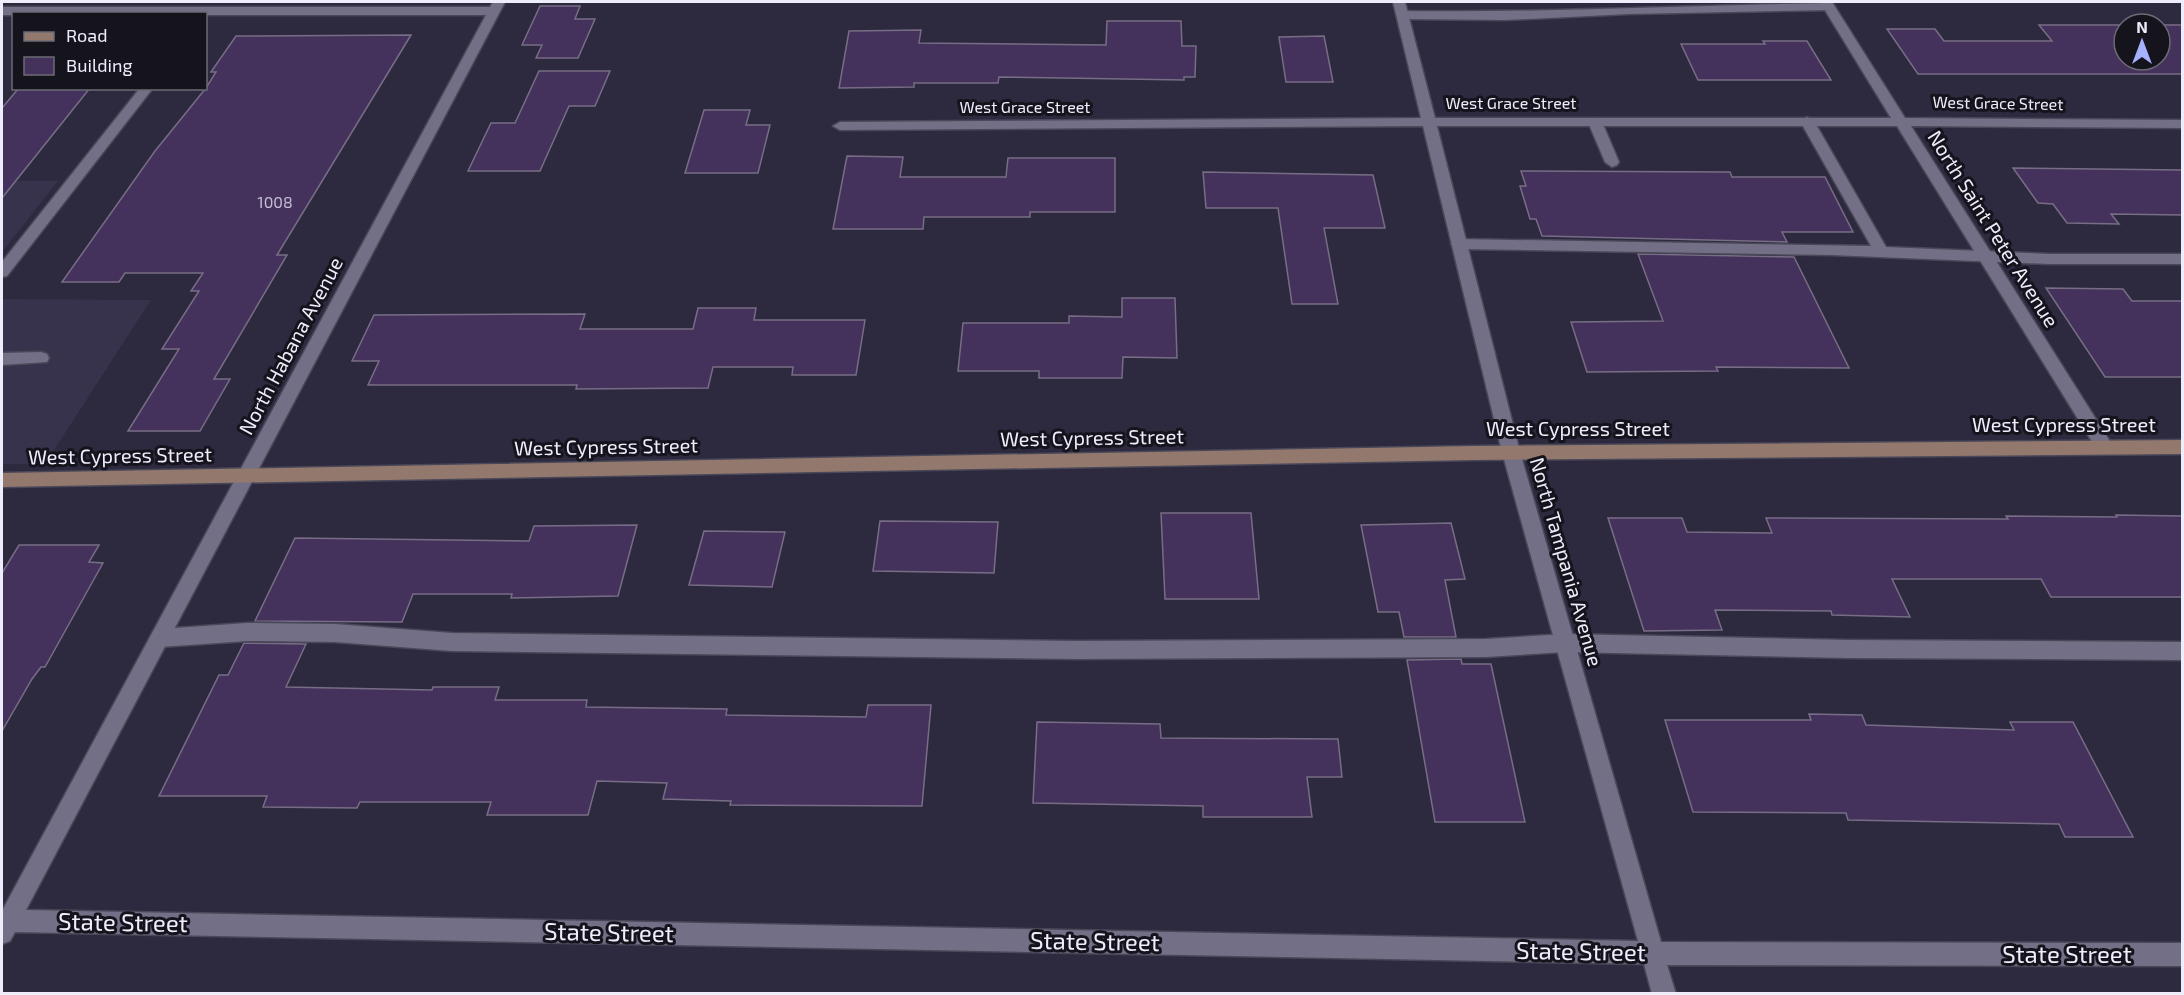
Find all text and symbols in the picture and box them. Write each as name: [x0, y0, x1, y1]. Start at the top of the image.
legend: [12, 12, 207, 90]
north arrow: [2112, 12, 2172, 72]
text: N: [2136, 17, 2148, 36]
text: Road: [66, 24, 107, 46]
text: Building: [66, 54, 133, 76]
street label: West Grace Street: [1932, 92, 2064, 113]
street label: West Grace Street: [1446, 93, 1576, 112]
street label: West Grace Street: [960, 97, 1090, 116]
street label: North Saint Peter Avenue: [1923, 126, 2064, 331]
house number: 1008: [257, 192, 293, 211]
street label: North Habana Avenue: [233, 253, 347, 438]
street label: West Cypress Street: [1972, 412, 2156, 436]
street label: West Cypress Street: [1486, 416, 1670, 440]
street label: West Cypress Street: [1000, 423, 1184, 451]
street label: West Cypress Street: [514, 432, 698, 460]
street label: West Cypress Street: [28, 441, 212, 469]
street label: North Tampania Avenue: [1526, 455, 1608, 669]
street label: State Street: [58, 906, 188, 937]
street label: State Street: [544, 916, 674, 947]
street label: State Street: [1030, 925, 1160, 956]
street label: State Street: [1516, 935, 1646, 966]
street label: State Street: [2002, 939, 2132, 968]

